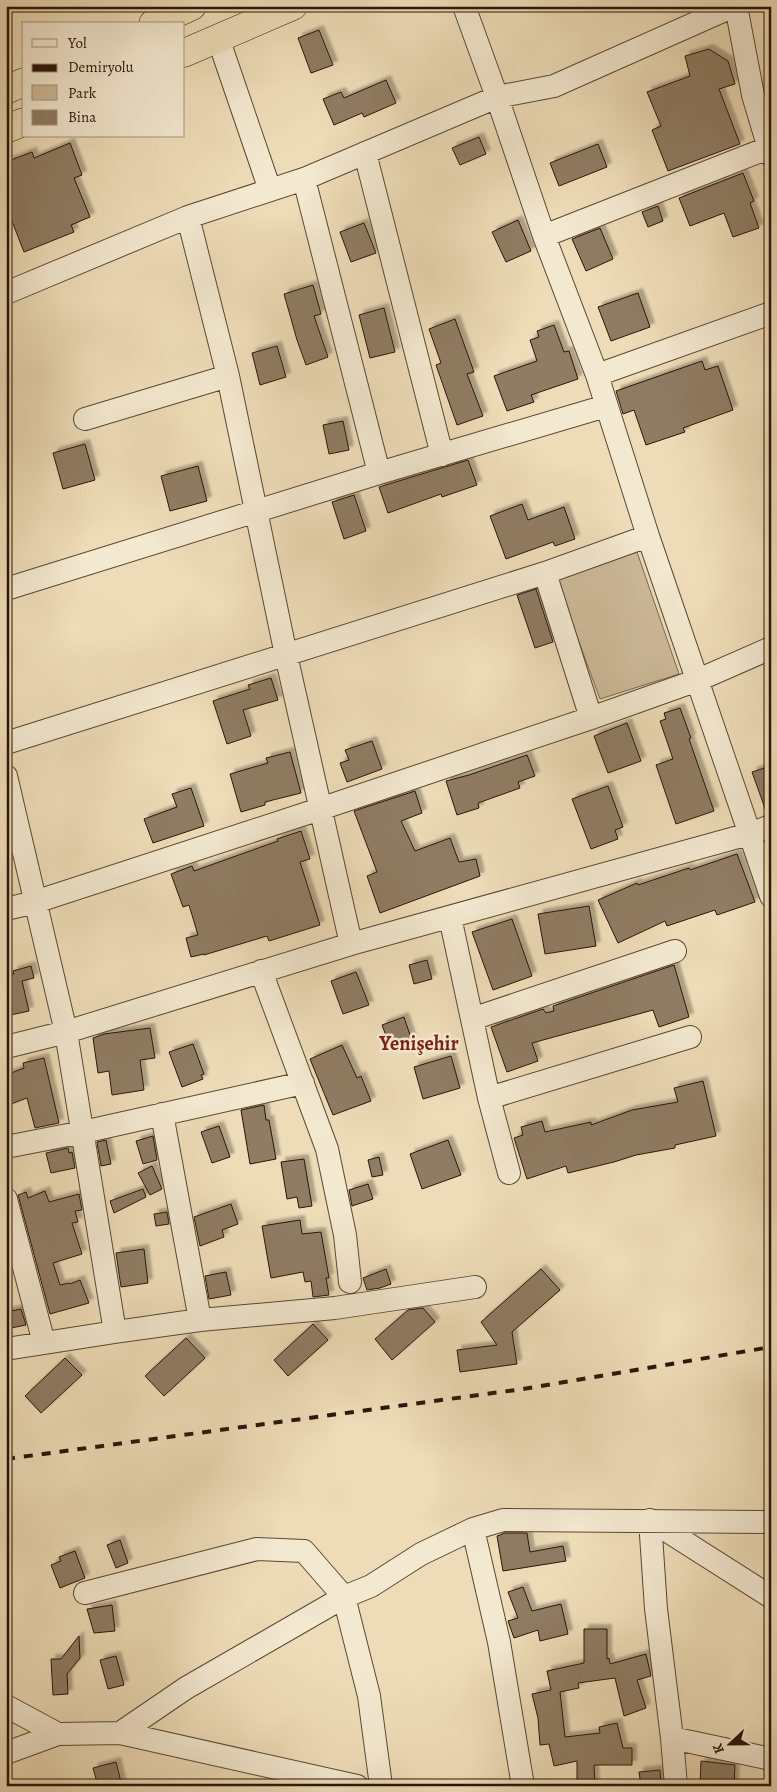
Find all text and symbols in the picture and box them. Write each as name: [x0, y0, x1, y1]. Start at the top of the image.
legend: [22, 22, 185, 138]
text: Yol: [67, 33, 87, 53]
text: Demiryolu: [68, 57, 135, 77]
text: Park: [68, 83, 97, 103]
text: Bina: [68, 107, 96, 127]
district label: Yenişehir: [378, 1030, 459, 1057]
north arrow: [704, 1720, 754, 1770]
text: K: [708, 1740, 729, 1757]

